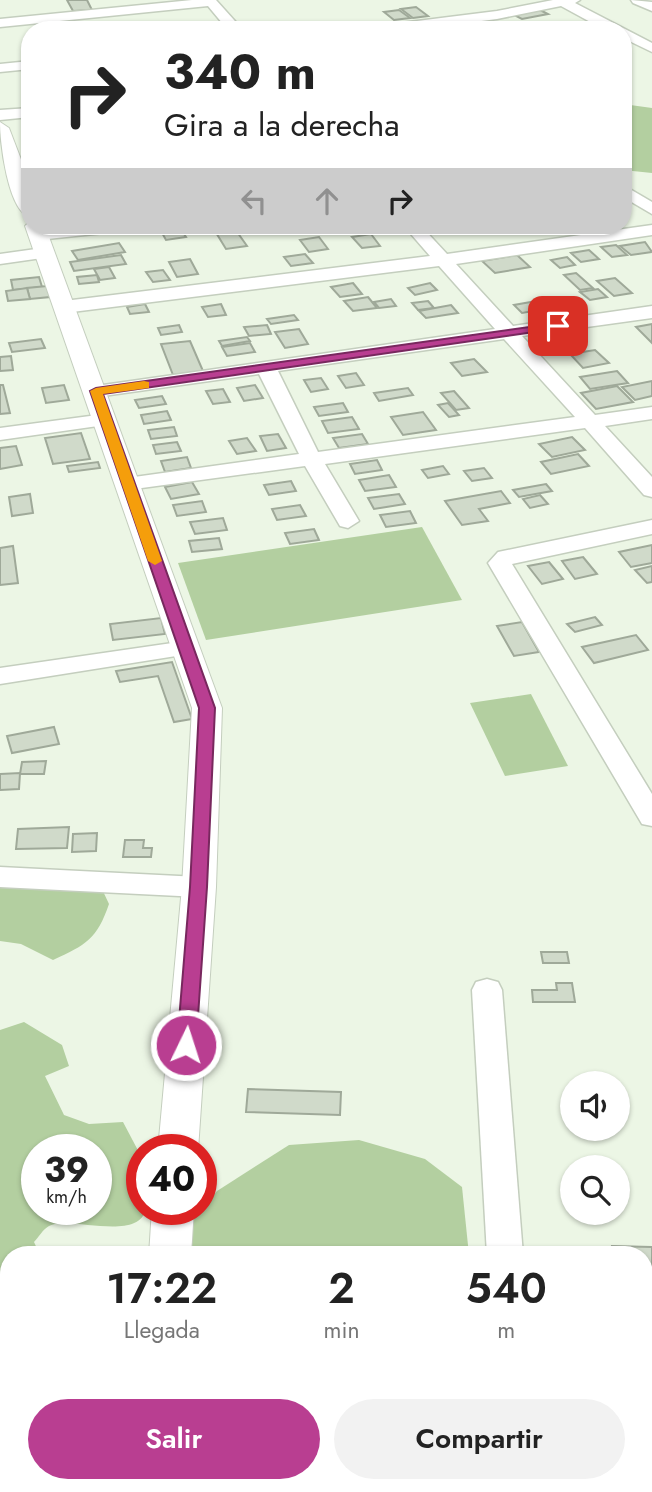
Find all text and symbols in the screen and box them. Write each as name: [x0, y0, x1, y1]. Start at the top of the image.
text: 340 m: [164, 37, 316, 107]
icon: right: [49, 49, 140, 140]
text: Gira a la derecha: [164, 102, 400, 148]
icon: left: [235, 182, 273, 220]
icon: ahead: [308, 182, 346, 220]
icon: right: [381, 182, 419, 220]
pin: [528, 296, 588, 356]
icon: arrive: [539, 307, 577, 345]
position arrow: [149, 1008, 223, 1082]
map controls: [560, 1071, 630, 1225]
button: sound: [560, 1071, 630, 1141]
speed limit sign: 40: [126, 1134, 217, 1225]
text: 39: [44, 1145, 89, 1195]
button: search: [560, 1155, 630, 1225]
text: km/h: [46, 1184, 87, 1210]
text: 17:22: [106, 1258, 217, 1319]
text: 2: [328, 1258, 355, 1319]
text: 540: [466, 1258, 547, 1319]
text: Llegada: [124, 1313, 200, 1347]
text: min: [324, 1313, 360, 1347]
text: m: [497, 1313, 515, 1347]
button: Salir: [28, 1399, 320, 1479]
button: Compartir: [334, 1399, 625, 1479]

